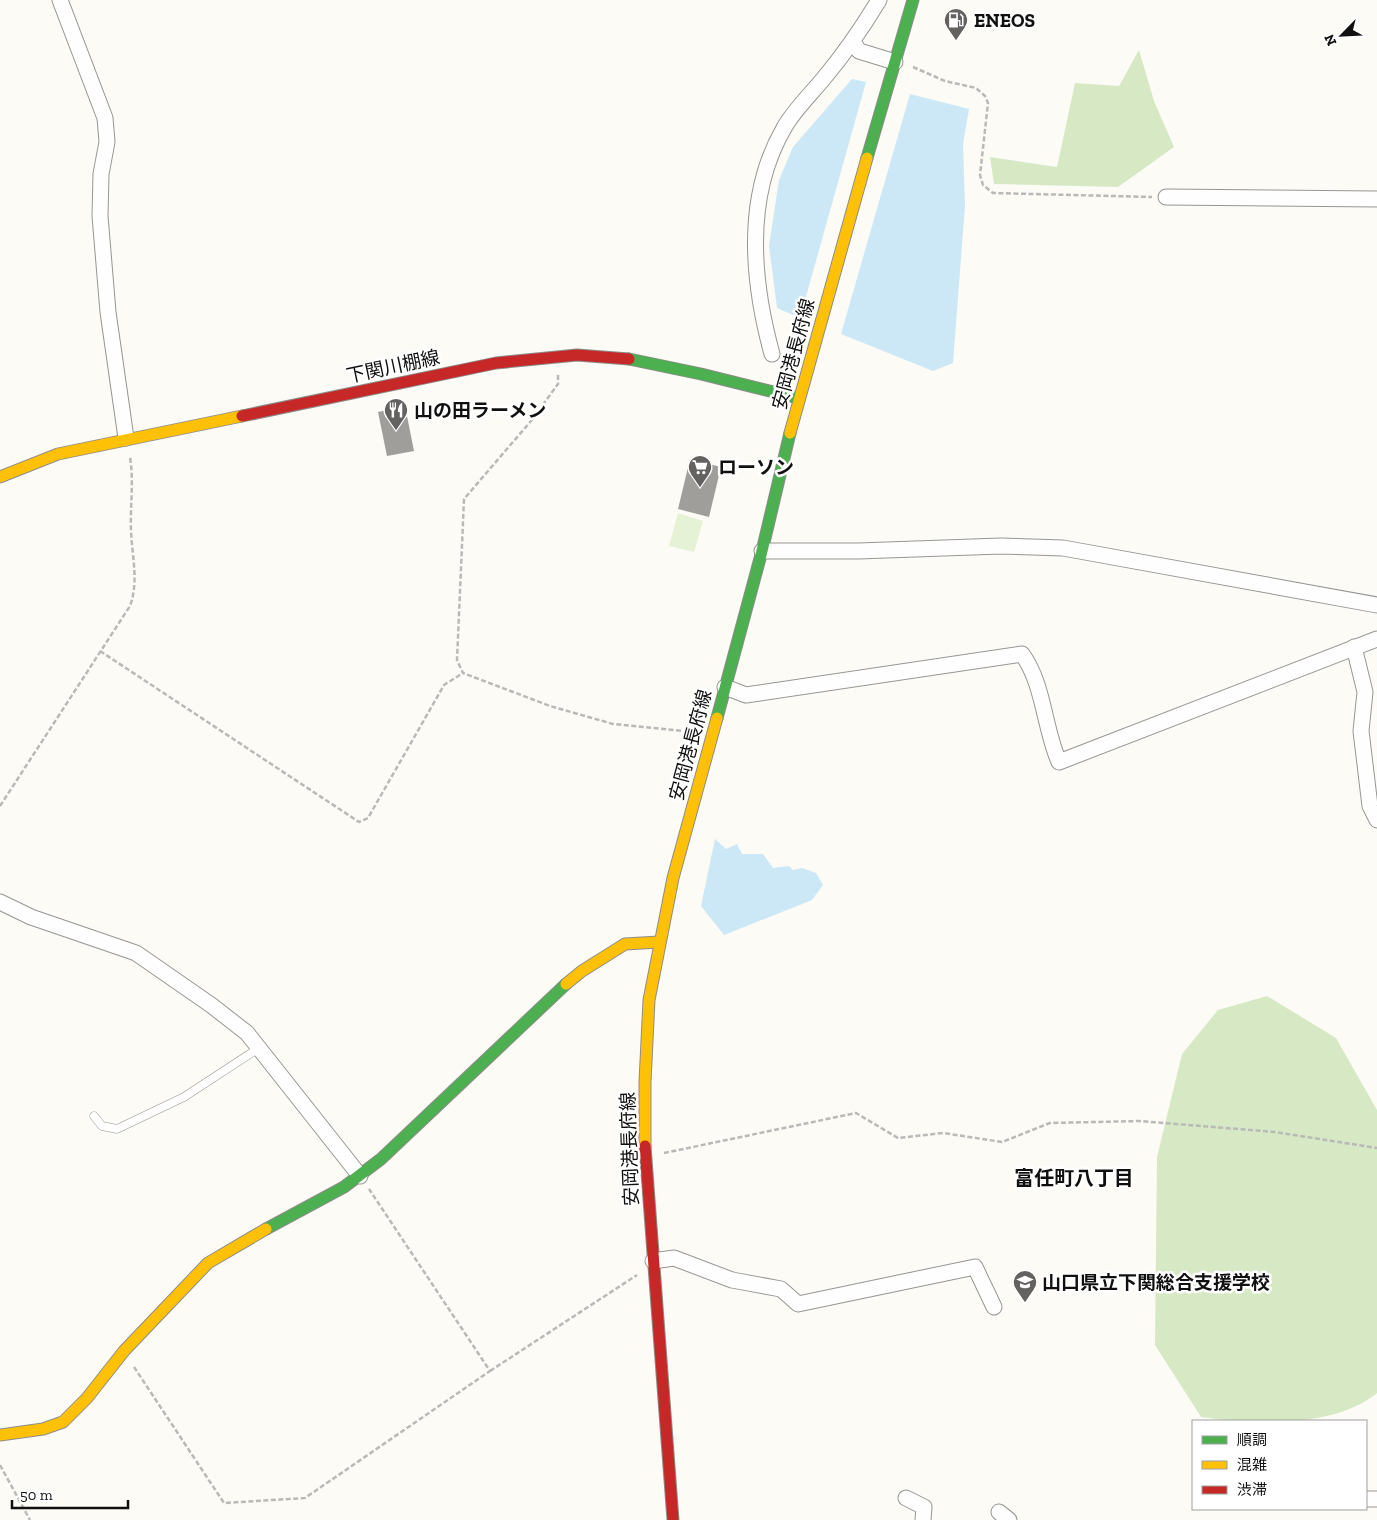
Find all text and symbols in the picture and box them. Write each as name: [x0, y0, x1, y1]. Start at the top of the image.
fuel station icon: ENEOS: [943, 7, 969, 41]
place label: ENEOS: [974, 9, 1035, 32]
north arrow: [1317, 10, 1367, 60]
text: N: [1321, 31, 1341, 48]
street label: 安岡港長府線: [768, 296, 819, 412]
street label: 下関川棚線: [344, 345, 442, 388]
restaurant icon: 山の田ラーメン: [383, 397, 409, 431]
place label: 山の田ラーメン: [414, 399, 546, 422]
supermarket icon: ローソン: [687, 454, 713, 488]
place label: ローソン: [718, 456, 794, 479]
street label: 安岡港長府線: [665, 687, 716, 803]
street label: 安岡港長府線: [616, 1092, 643, 1206]
district label: 富任町八丁目: [1014, 1166, 1134, 1190]
school or university icon: 山口県立下関総合支援学校: [1012, 1269, 1038, 1303]
place label: 山口県立下関総合支援学校: [1042, 1271, 1270, 1294]
legend: [1192, 1420, 1367, 1510]
text: 順調: [1237, 1431, 1267, 1449]
text: 混雑: [1237, 1456, 1267, 1474]
scale bar: [12, 1478, 129, 1510]
text: 渋滞: [1237, 1481, 1267, 1499]
text: 50 m: [20, 1486, 53, 1504]

